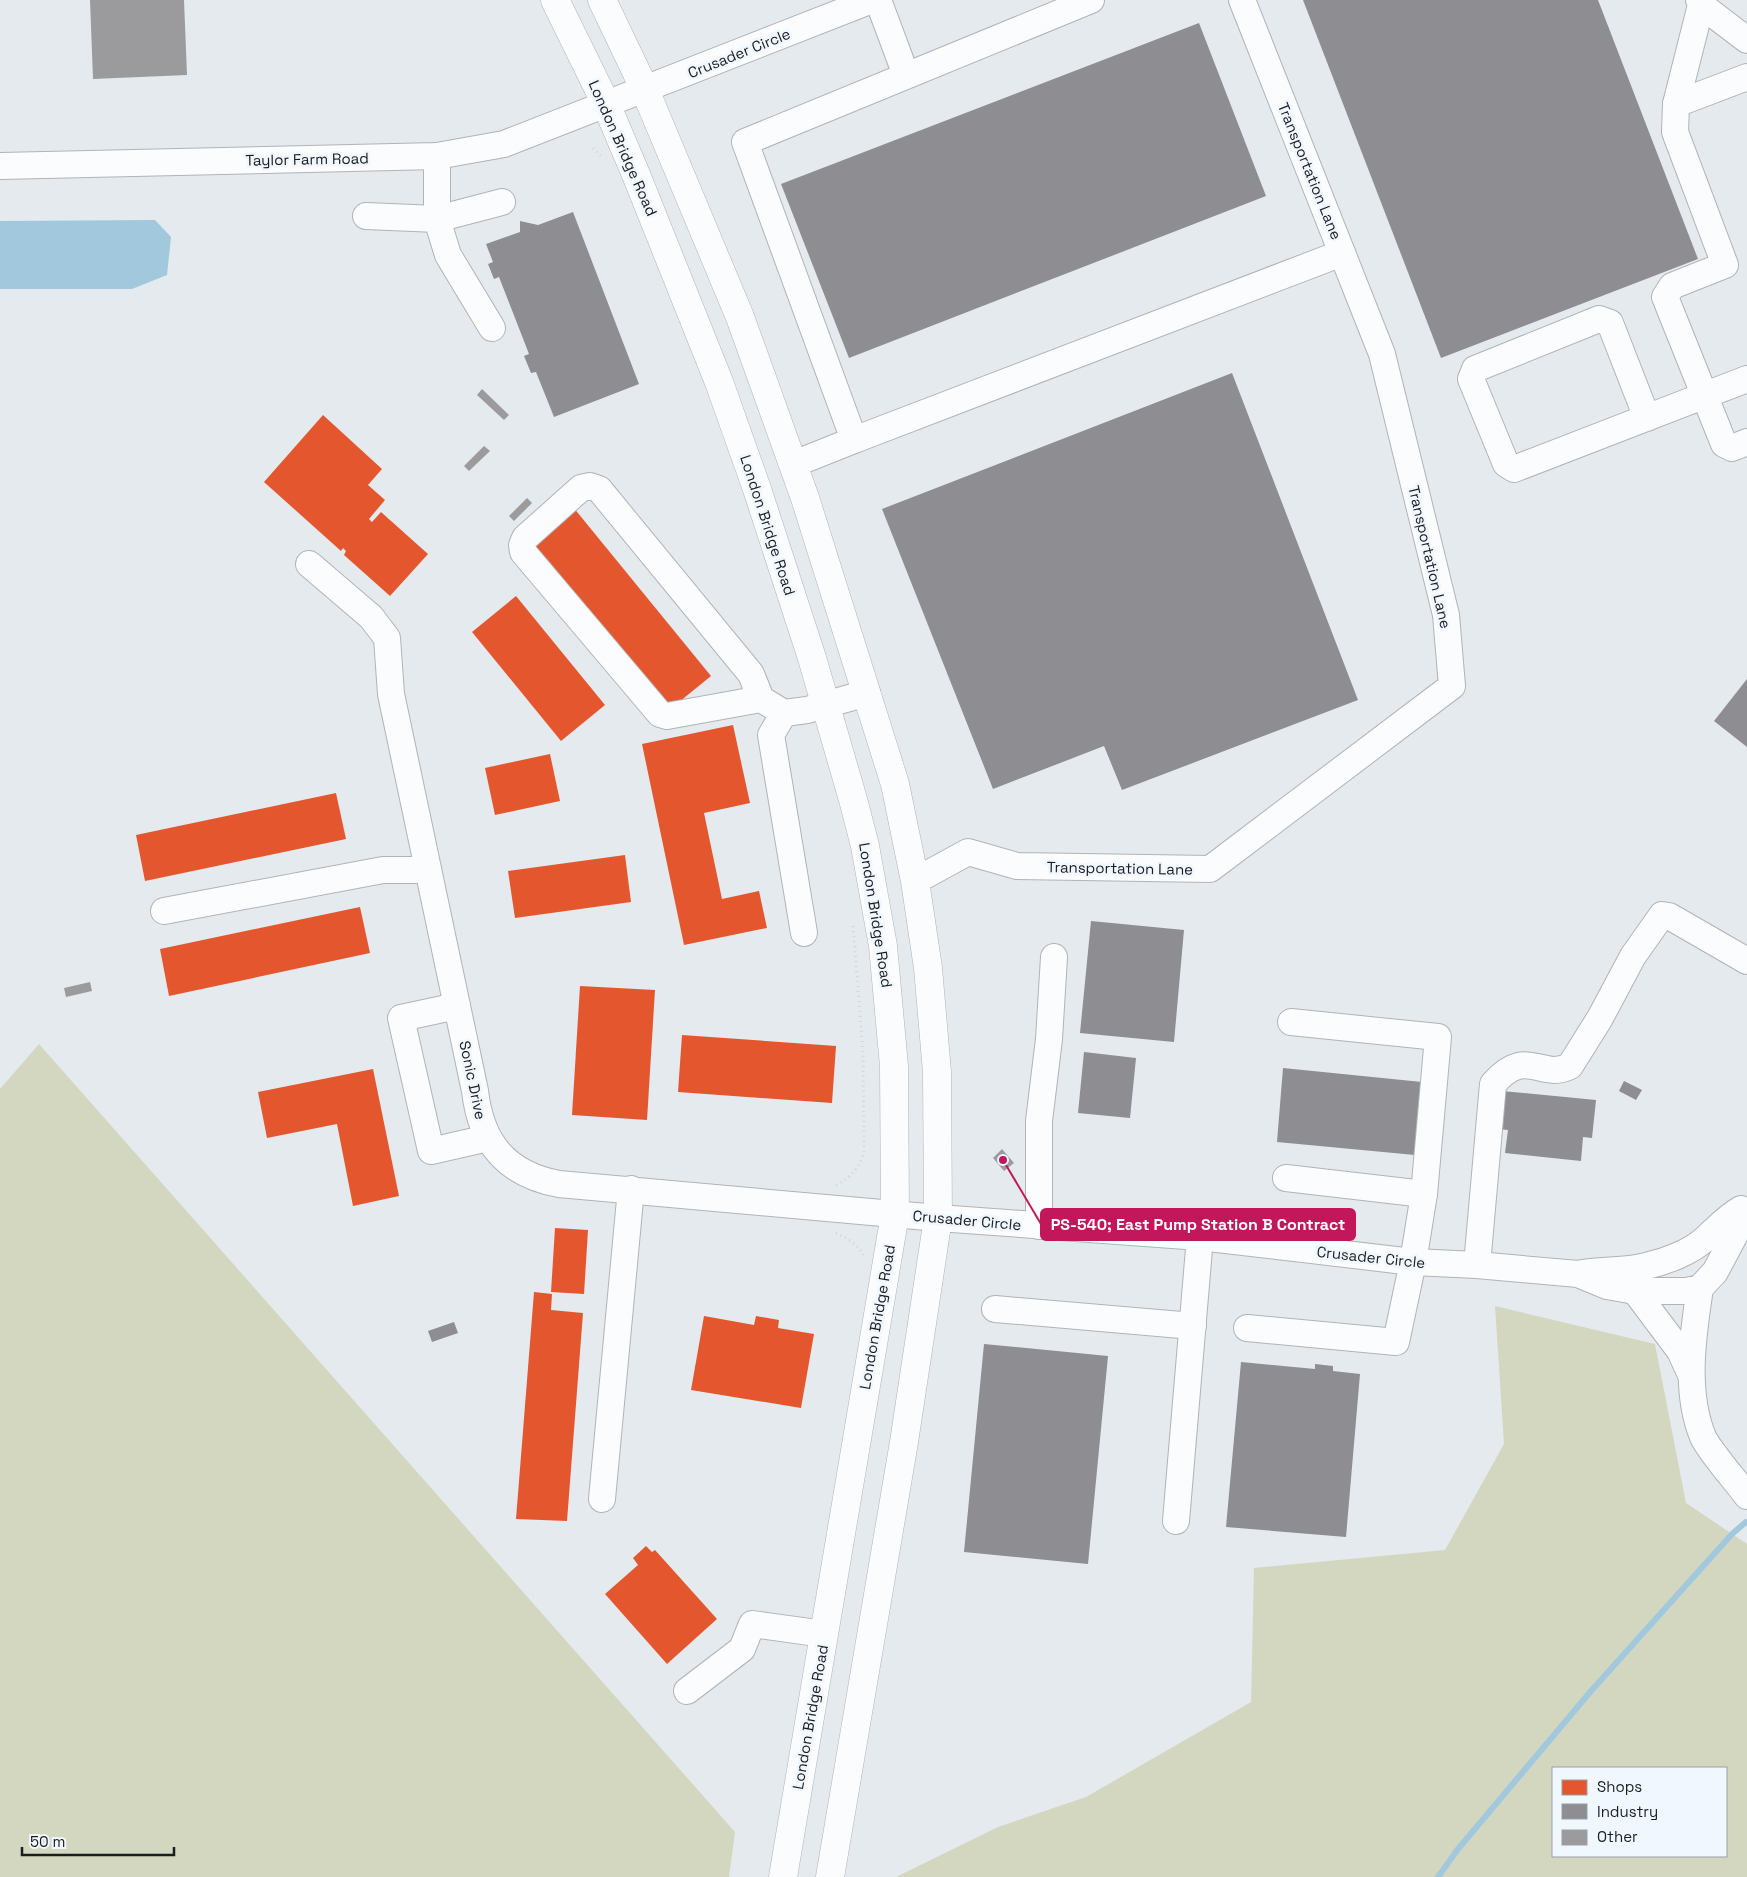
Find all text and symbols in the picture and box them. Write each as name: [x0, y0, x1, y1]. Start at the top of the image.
street label: Crusader Circle: [685, 24, 793, 82]
street label: London Bridge Road: [584, 77, 662, 219]
street label: Transportation Lane: [1274, 100, 1346, 242]
street label: Taylor Farm Road: [245, 148, 369, 170]
street label: London Bridge Road: [736, 452, 800, 598]
street label: Transportation Lane: [1404, 484, 1456, 630]
street label: London Bridge Road: [855, 841, 897, 989]
street label: Transportation Lane: [1047, 857, 1193, 879]
street label: Sonic Drive: [455, 1039, 491, 1121]
street label: Crusader Circle: [912, 1206, 1022, 1234]
callout: PS-540; East Pump Station B Contract: [1041, 1209, 1355, 1240]
text: PS-540; East Pump Station B Contract: [1051, 1214, 1345, 1235]
street label: Crusader Circle: [1316, 1242, 1426, 1272]
street label: London Bridge Road: [855, 1243, 899, 1391]
street label: London Bridge Road: [788, 1643, 832, 1791]
legend: [1552, 1767, 1727, 1857]
text: Shops: [1597, 1777, 1642, 1796]
text: Industry: [1597, 1802, 1658, 1821]
scale bar: [22, 1824, 175, 1856]
text: Other: [1597, 1827, 1638, 1846]
text: 50 m: [30, 1832, 65, 1851]

